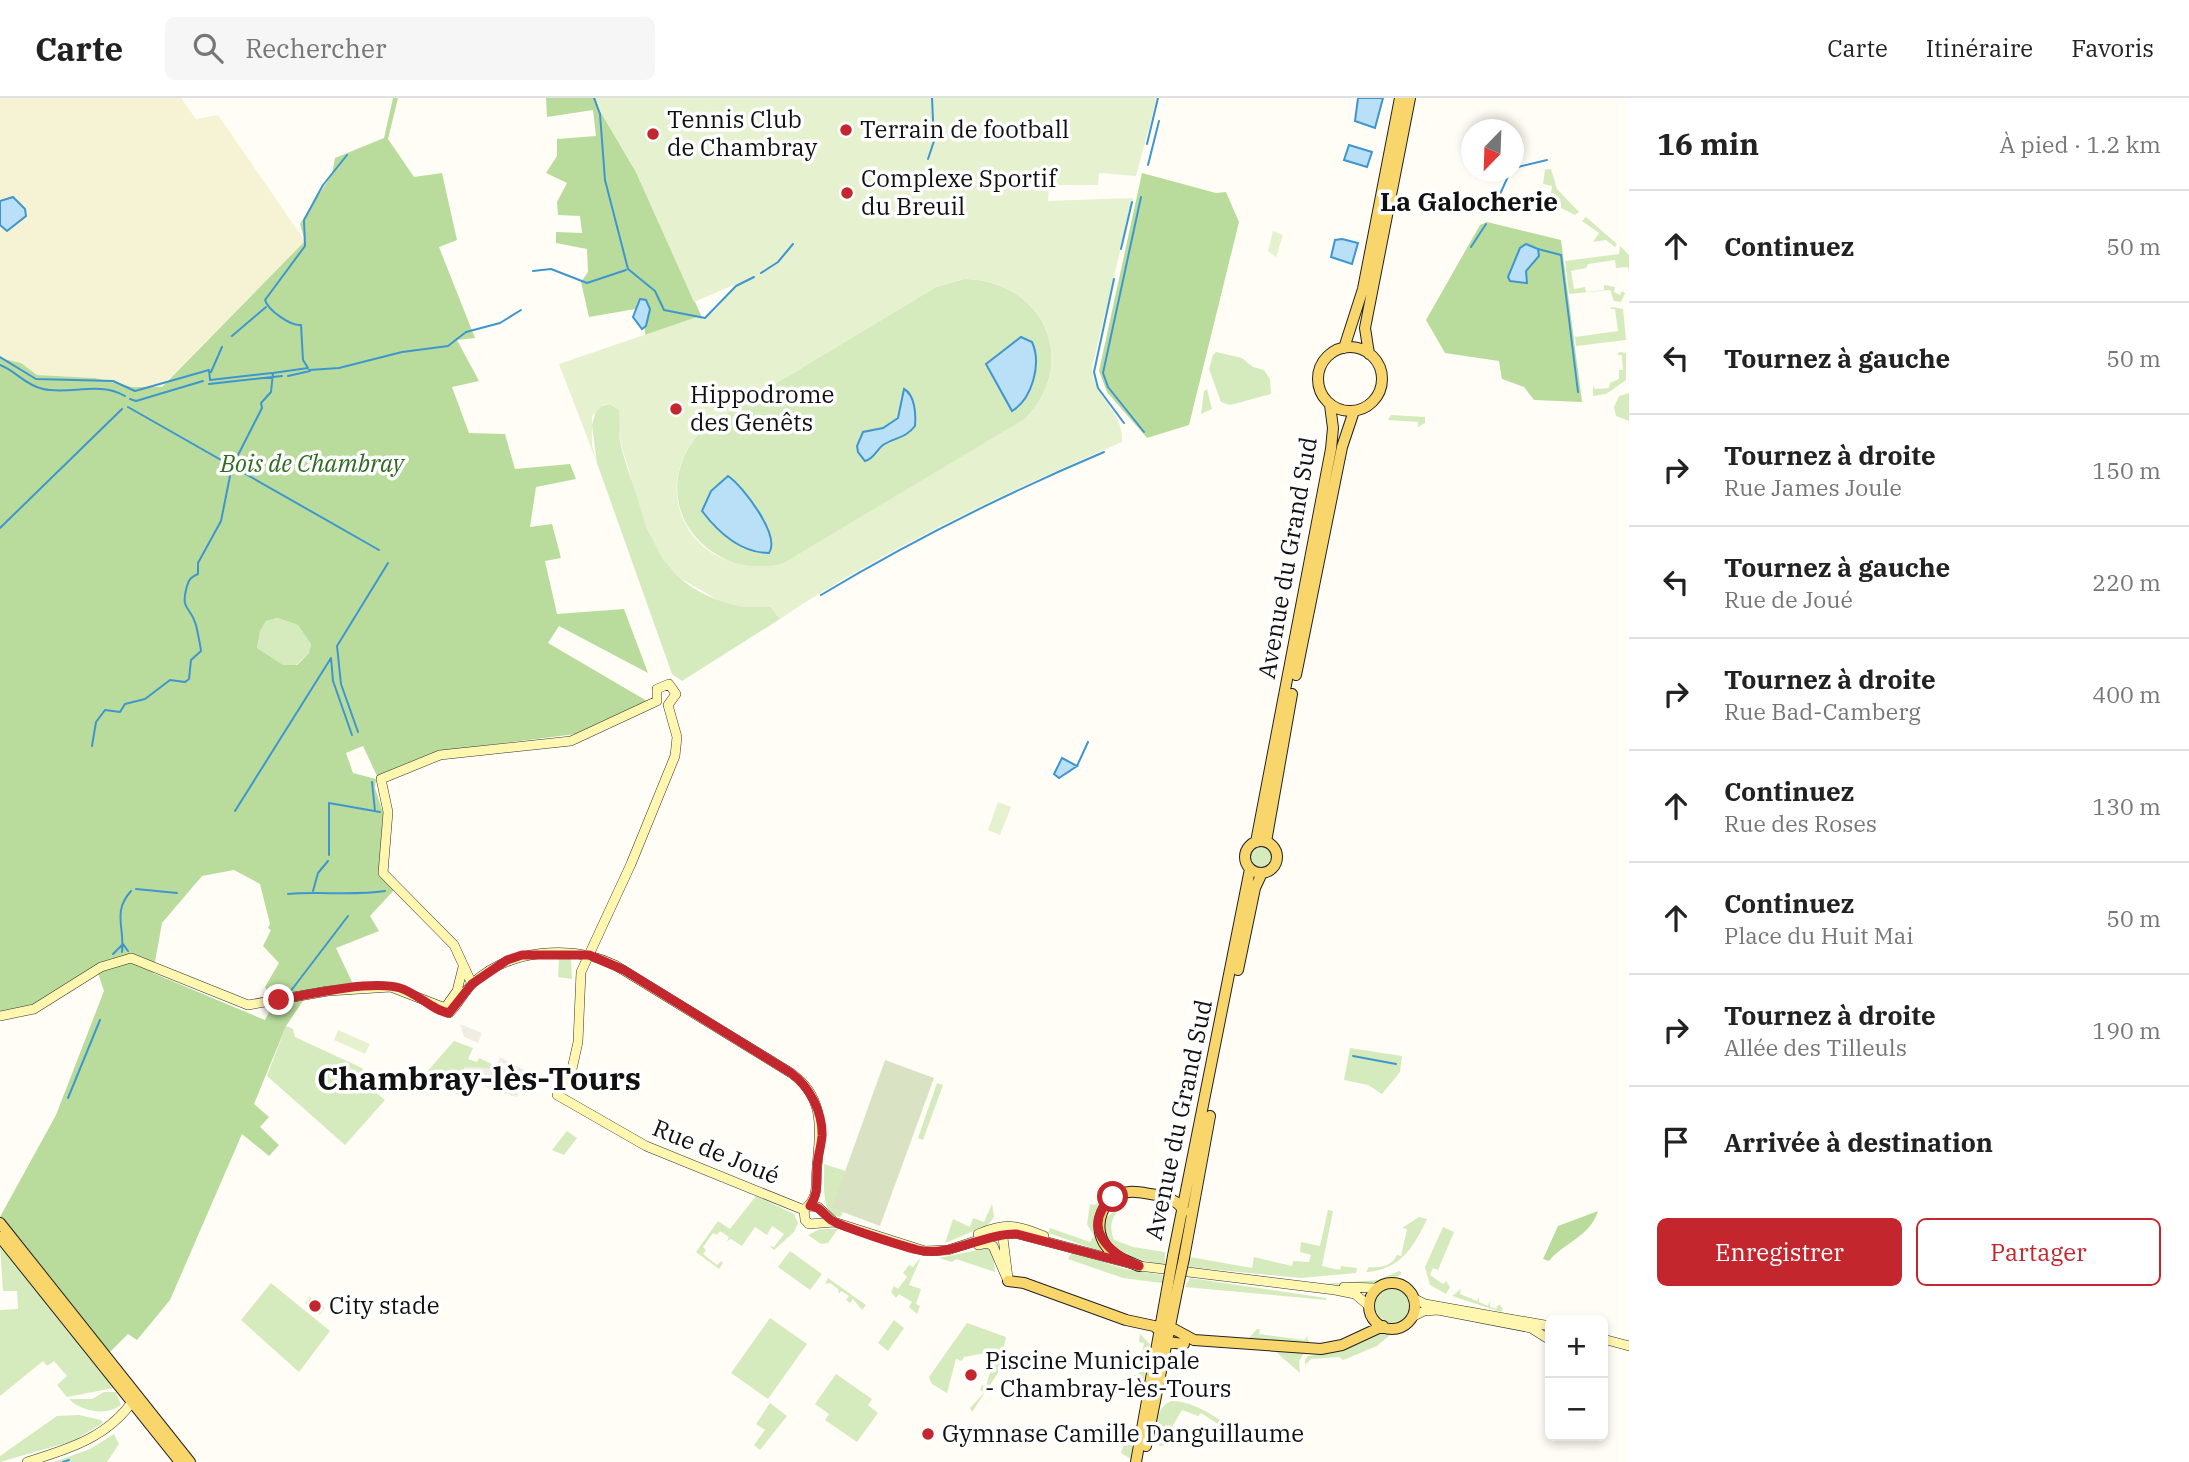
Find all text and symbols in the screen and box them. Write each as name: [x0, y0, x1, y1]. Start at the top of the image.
search box: [165, 17, 655, 80]
text: Carte: [35, 27, 123, 70]
icon: search: [189, 29, 227, 67]
text: Rechercher: [245, 31, 386, 65]
text: Carte: [1827, 32, 1888, 64]
text: Itinéraire: [1926, 32, 2033, 64]
text: Favoris: [2071, 32, 2154, 64]
place label: Tennis Club de Chambray: [667, 103, 817, 163]
place label: Terrain de football: [860, 113, 1069, 145]
north arrow: [1461, 119, 1524, 182]
marker: Terrain de football: [838, 122, 854, 138]
text: 16 min: [1657, 124, 1759, 163]
marker: Tennis Club de Chambray: [645, 126, 661, 142]
text: À pied · 1.2 km: [1999, 129, 2161, 159]
place label: Complexe Sportif du Breuil: [861, 162, 1058, 222]
district label: La Galocherie: [1380, 184, 1558, 218]
marker: Complexe Sportif du Breuil: [839, 185, 855, 201]
icon: ahead: [1657, 227, 1695, 265]
text: Continuez: [1724, 229, 1854, 263]
text: 50 m: [2106, 231, 2161, 261]
icon: left: [1657, 339, 1695, 377]
text: Tournez à gauche: [1724, 341, 1950, 375]
text: 50 m: [2106, 343, 2161, 373]
place label: Hippodrome des Genêts: [690, 378, 834, 438]
marker: Hippodrome des Genêts: [668, 401, 684, 417]
street label: Avenue du Grand Sud: [1250, 434, 1324, 681]
text: Tournez à droite: [1724, 438, 1936, 472]
park label: Bois de Chambray: [219, 447, 406, 479]
icon: right: [1657, 451, 1695, 489]
text: 150 m: [2092, 455, 2161, 485]
text: Rue James Joule: [1724, 472, 1902, 502]
text: Tournez à gauche: [1724, 550, 1950, 584]
icon: left: [1657, 563, 1695, 601]
text: 220 m: [2092, 567, 2161, 597]
text: Rue de Joué: [1724, 584, 1853, 614]
text: Tournez à droite: [1724, 662, 1936, 696]
icon: right: [1657, 675, 1695, 713]
text: 400 m: [2092, 679, 2161, 709]
text: Rue Bad-Camberg: [1724, 696, 1921, 726]
text: Continuez: [1724, 774, 1854, 808]
icon: ahead: [1657, 787, 1695, 825]
text: 130 m: [2092, 791, 2161, 821]
text: Rue des Roses: [1724, 808, 1877, 838]
text: Continuez: [1724, 886, 1854, 920]
icon: ahead: [1657, 899, 1695, 937]
text: 50 m: [2106, 903, 2161, 933]
text: Place du Huit Mai: [1724, 920, 1914, 950]
route end: [263, 984, 294, 1015]
street label: Avenue du Grand Sud: [1137, 997, 1219, 1243]
text: Tournez à droite: [1724, 998, 1936, 1032]
icon: right: [1657, 1011, 1695, 1049]
text: 190 m: [2092, 1015, 2161, 1045]
text: Allée des Tilleuls: [1724, 1032, 1907, 1062]
district label: Chambray-lès-Tours: [317, 1057, 641, 1099]
street label: Rue de Joué: [648, 1111, 785, 1191]
icon: arrive: [1657, 1123, 1695, 1161]
text: Arrivée à destination: [1724, 1125, 1993, 1159]
route start: [1097, 1181, 1128, 1212]
button: Enregistrer: [1657, 1218, 1902, 1286]
button: Partager: [1916, 1218, 2161, 1286]
place label: City stade: [329, 1289, 440, 1321]
marker: City stade: [307, 1298, 323, 1314]
map controls: [1545, 1315, 1608, 1441]
button: +: [1545, 1315, 1608, 1378]
place label: Piscine Municipale - Chambray-lès-Tours: [985, 1344, 1231, 1404]
marker: Piscine Municipale - Chambray-lès-Tours: [963, 1367, 979, 1383]
button: −: [1545, 1378, 1608, 1441]
place label: Gymnase Camille Danguillaume: [942, 1417, 1304, 1449]
marker: Gymnase Camille Danguillaume: [920, 1426, 936, 1442]

